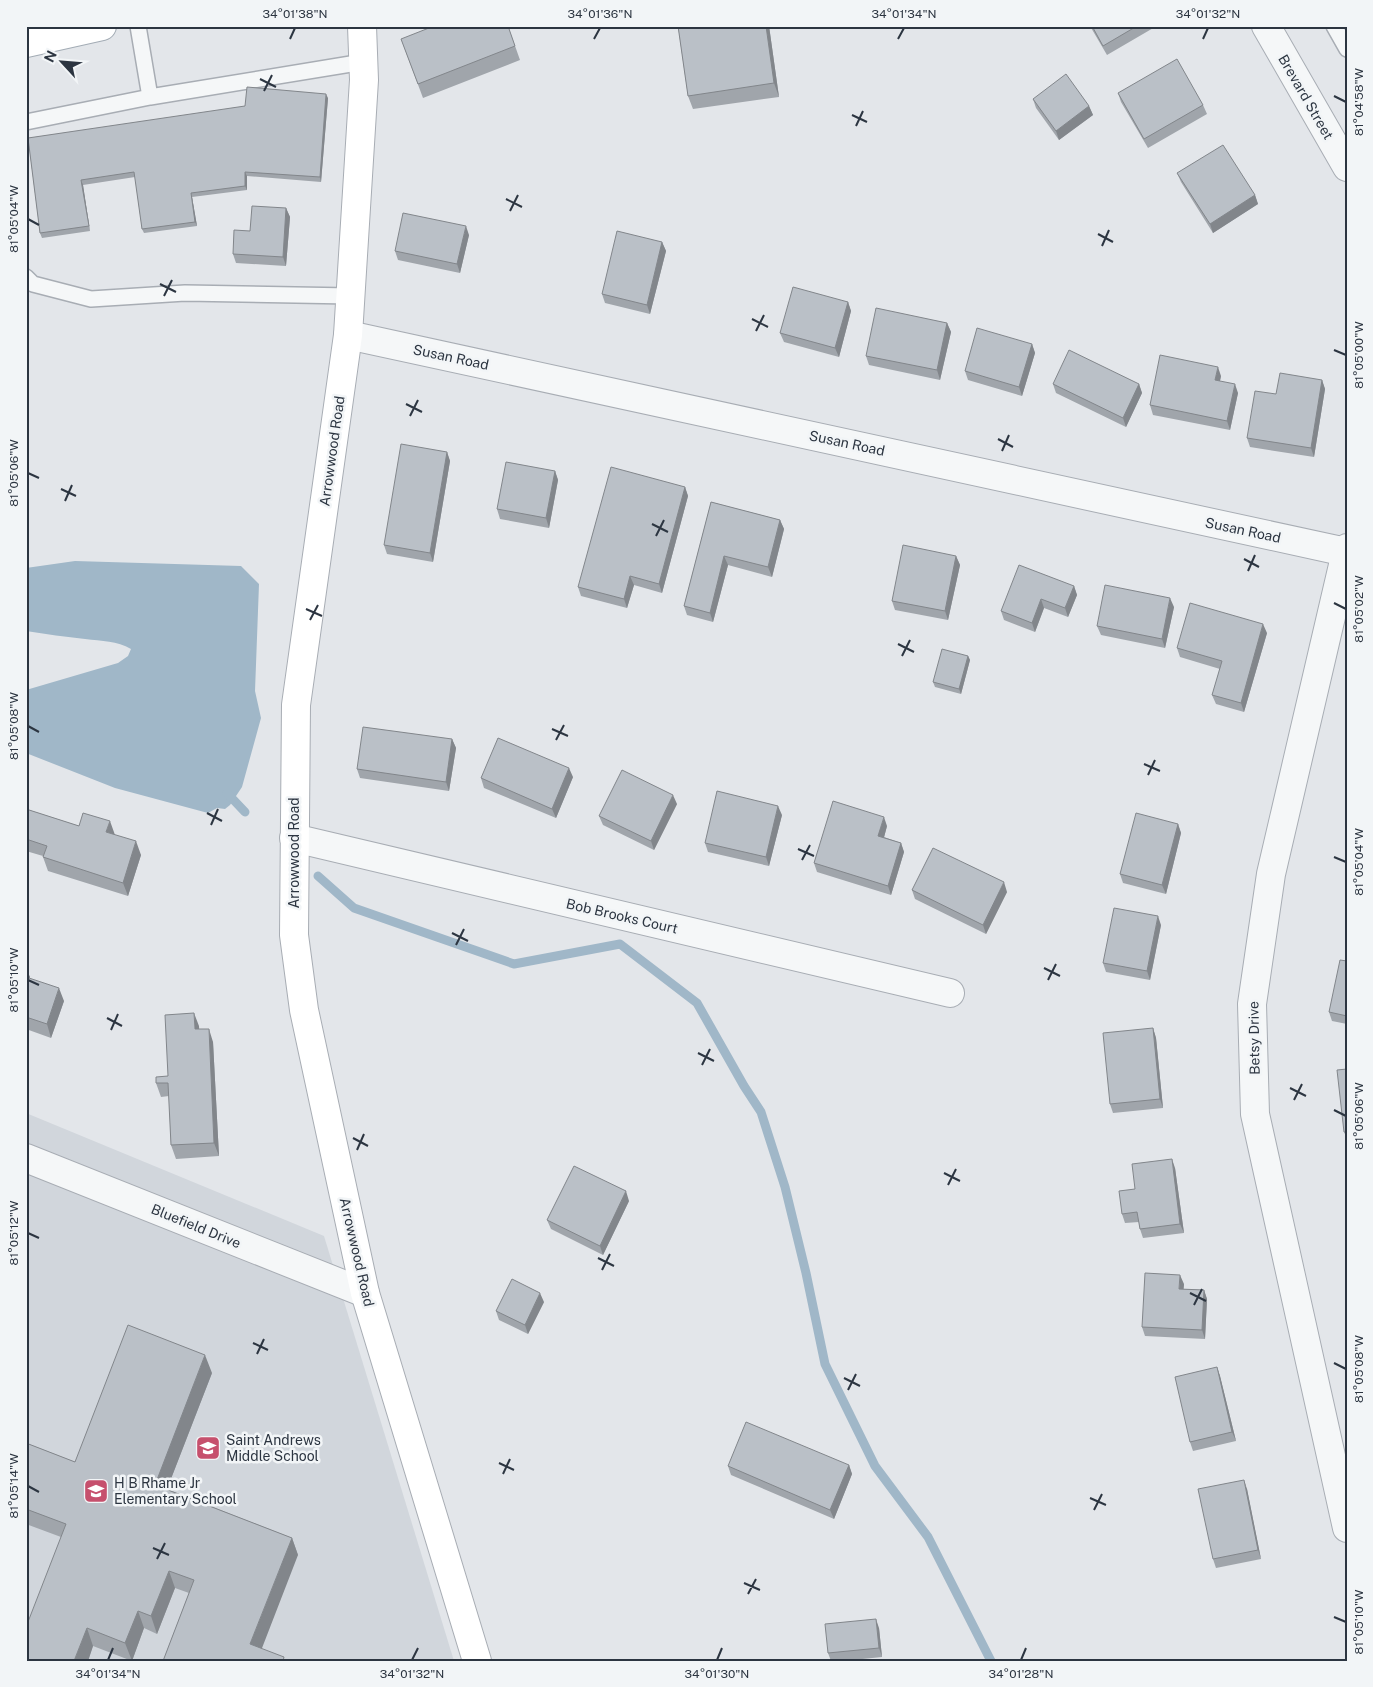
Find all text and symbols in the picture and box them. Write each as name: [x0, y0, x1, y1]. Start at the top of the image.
text: 34°01'38"N: [262, 7, 328, 21]
text: 34°01'36"N: [568, 7, 632, 21]
text: 34°01'34"N: [871, 7, 937, 21]
text: 34°01'32"N: [1176, 7, 1240, 21]
north arrow: [38, 38, 88, 88]
text: N: [41, 48, 60, 65]
street label: Brevard Street: [1275, 52, 1337, 142]
text: 81°04'58"W: [1352, 67, 1366, 136]
text: 81°05'04"W: [7, 185, 21, 253]
text: 81°05'00"W: [1352, 321, 1366, 389]
street label: Susan Road: [412, 341, 490, 373]
street label: Arrowwood Road: [316, 395, 348, 507]
street label: Susan Road: [808, 427, 886, 459]
text: 81°05'06"W: [7, 439, 21, 507]
street label: Susan Road: [1204, 514, 1282, 546]
text: 81°05'02"W: [1352, 575, 1366, 643]
text: 81°05'08"W: [7, 692, 21, 760]
street label: Arrowwood Road: [286, 797, 302, 909]
text: 81°05'04"W: [1352, 828, 1366, 896]
street label: Bob Brooks Court: [565, 895, 679, 937]
text: 81°05'10"W: [7, 947, 21, 1013]
street label: Betsy Drive: [1245, 1001, 1263, 1075]
text: 81°05'06"W: [1352, 1082, 1366, 1150]
street label: Arrowwood Road: [337, 1196, 377, 1308]
text: 81°05'12"W: [7, 1200, 21, 1265]
street label: Bluefield Drive: [149, 1201, 243, 1251]
text: 81°05'08"W: [1352, 1335, 1366, 1403]
place label: Saint Andrews Middle School: [226, 1432, 321, 1464]
school or university icon: Saint Andrews Middle School: [195, 1435, 221, 1461]
text: 81°05'14"W: [7, 1453, 21, 1519]
place label: H B Rhame Jr Elementary School: [114, 1475, 237, 1507]
school or university icon: H B Rhame Jr Elementary School: [83, 1478, 109, 1504]
text: 81°05'10"W: [1352, 1589, 1366, 1655]
text: 34°01'34"N: [75, 1667, 141, 1681]
text: 34°01'32"N: [380, 1667, 444, 1681]
text: 34°01'30"N: [685, 1667, 749, 1681]
text: 34°01'28"N: [989, 1667, 1053, 1681]

